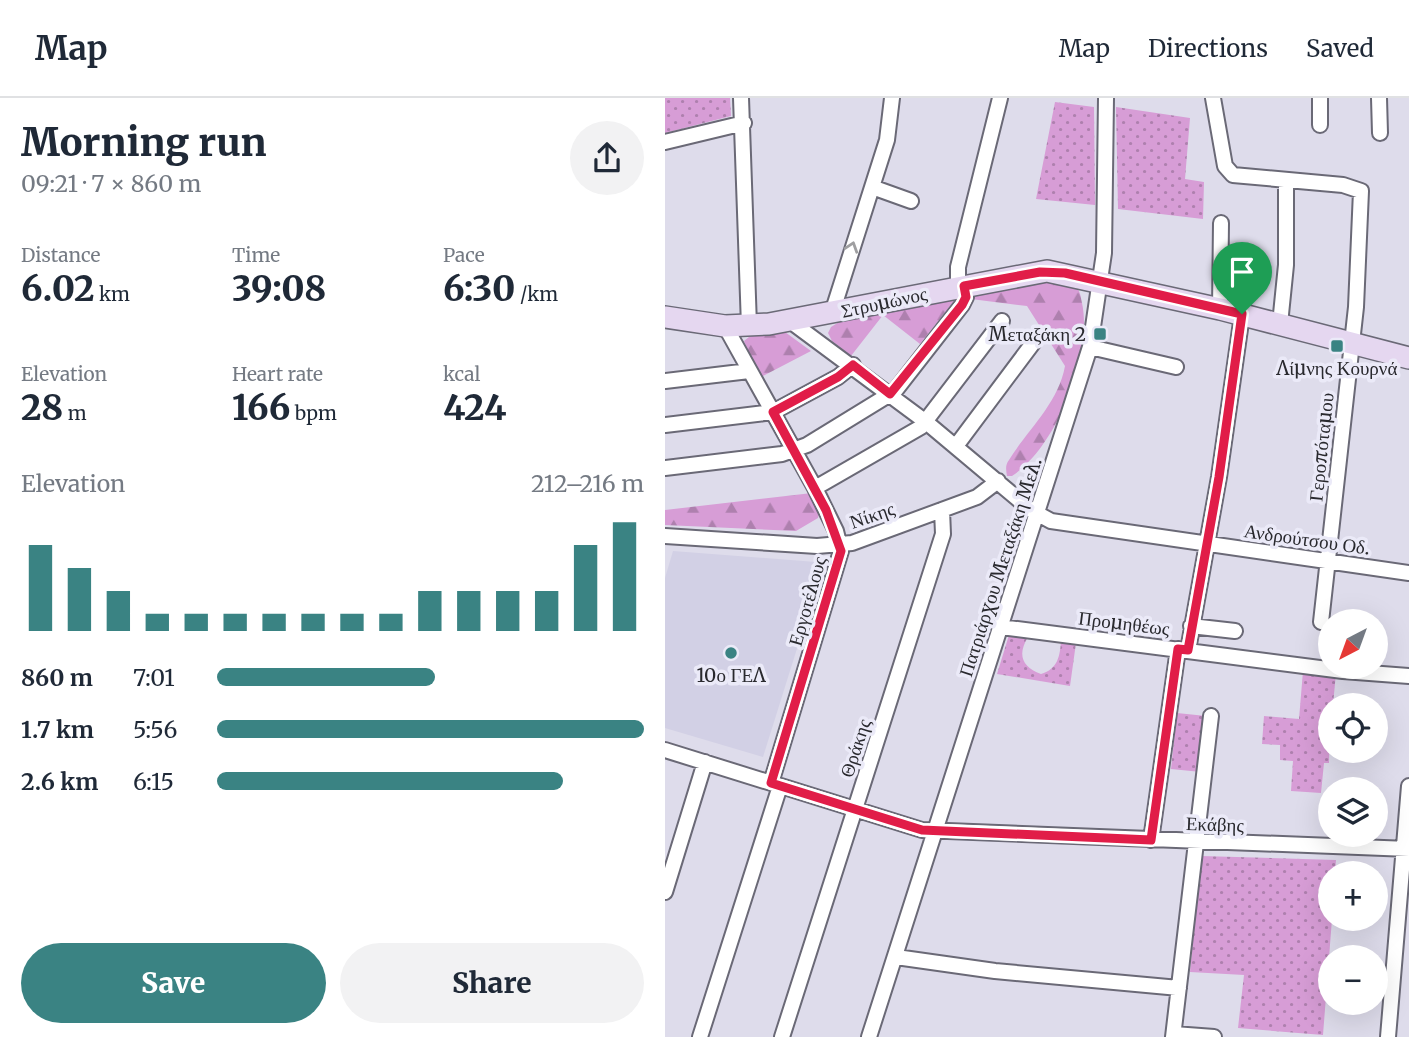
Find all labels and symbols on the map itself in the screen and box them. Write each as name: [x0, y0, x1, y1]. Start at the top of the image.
one-way arrow: [844, 242, 858, 254]
pin: [1212, 242, 1272, 314]
street label: Στρυμώνος: [839, 281, 930, 323]
place label: Μεταξάκη 2: [989, 322, 1086, 346]
marker: Μεταξάκη 2: [1092, 326, 1108, 342]
marker: Λίμνης Κουρνά: [1329, 338, 1345, 354]
place label: Λίμνης Κουρνά: [1276, 356, 1397, 380]
street label: Γεροπόταμου: [1303, 391, 1339, 503]
street label: Πατριάρχου Μεταξάκη Μελ.: [953, 454, 1047, 680]
street label: Νίκης: [846, 496, 898, 534]
street label: Ανδρούτσου Οδ.: [1242, 518, 1372, 560]
street label: Εργοτέλους: [783, 553, 831, 649]
street label: Προμηθέως: [1077, 606, 1171, 641]
north arrow: [1318, 609, 1388, 679]
marker: 10ο ΓΕΛ: [723, 645, 739, 661]
place label: 10ο ΓΕΛ: [696, 663, 766, 687]
street label: Θράκης: [834, 715, 876, 780]
street label: Εκάβης: [1186, 811, 1245, 837]

